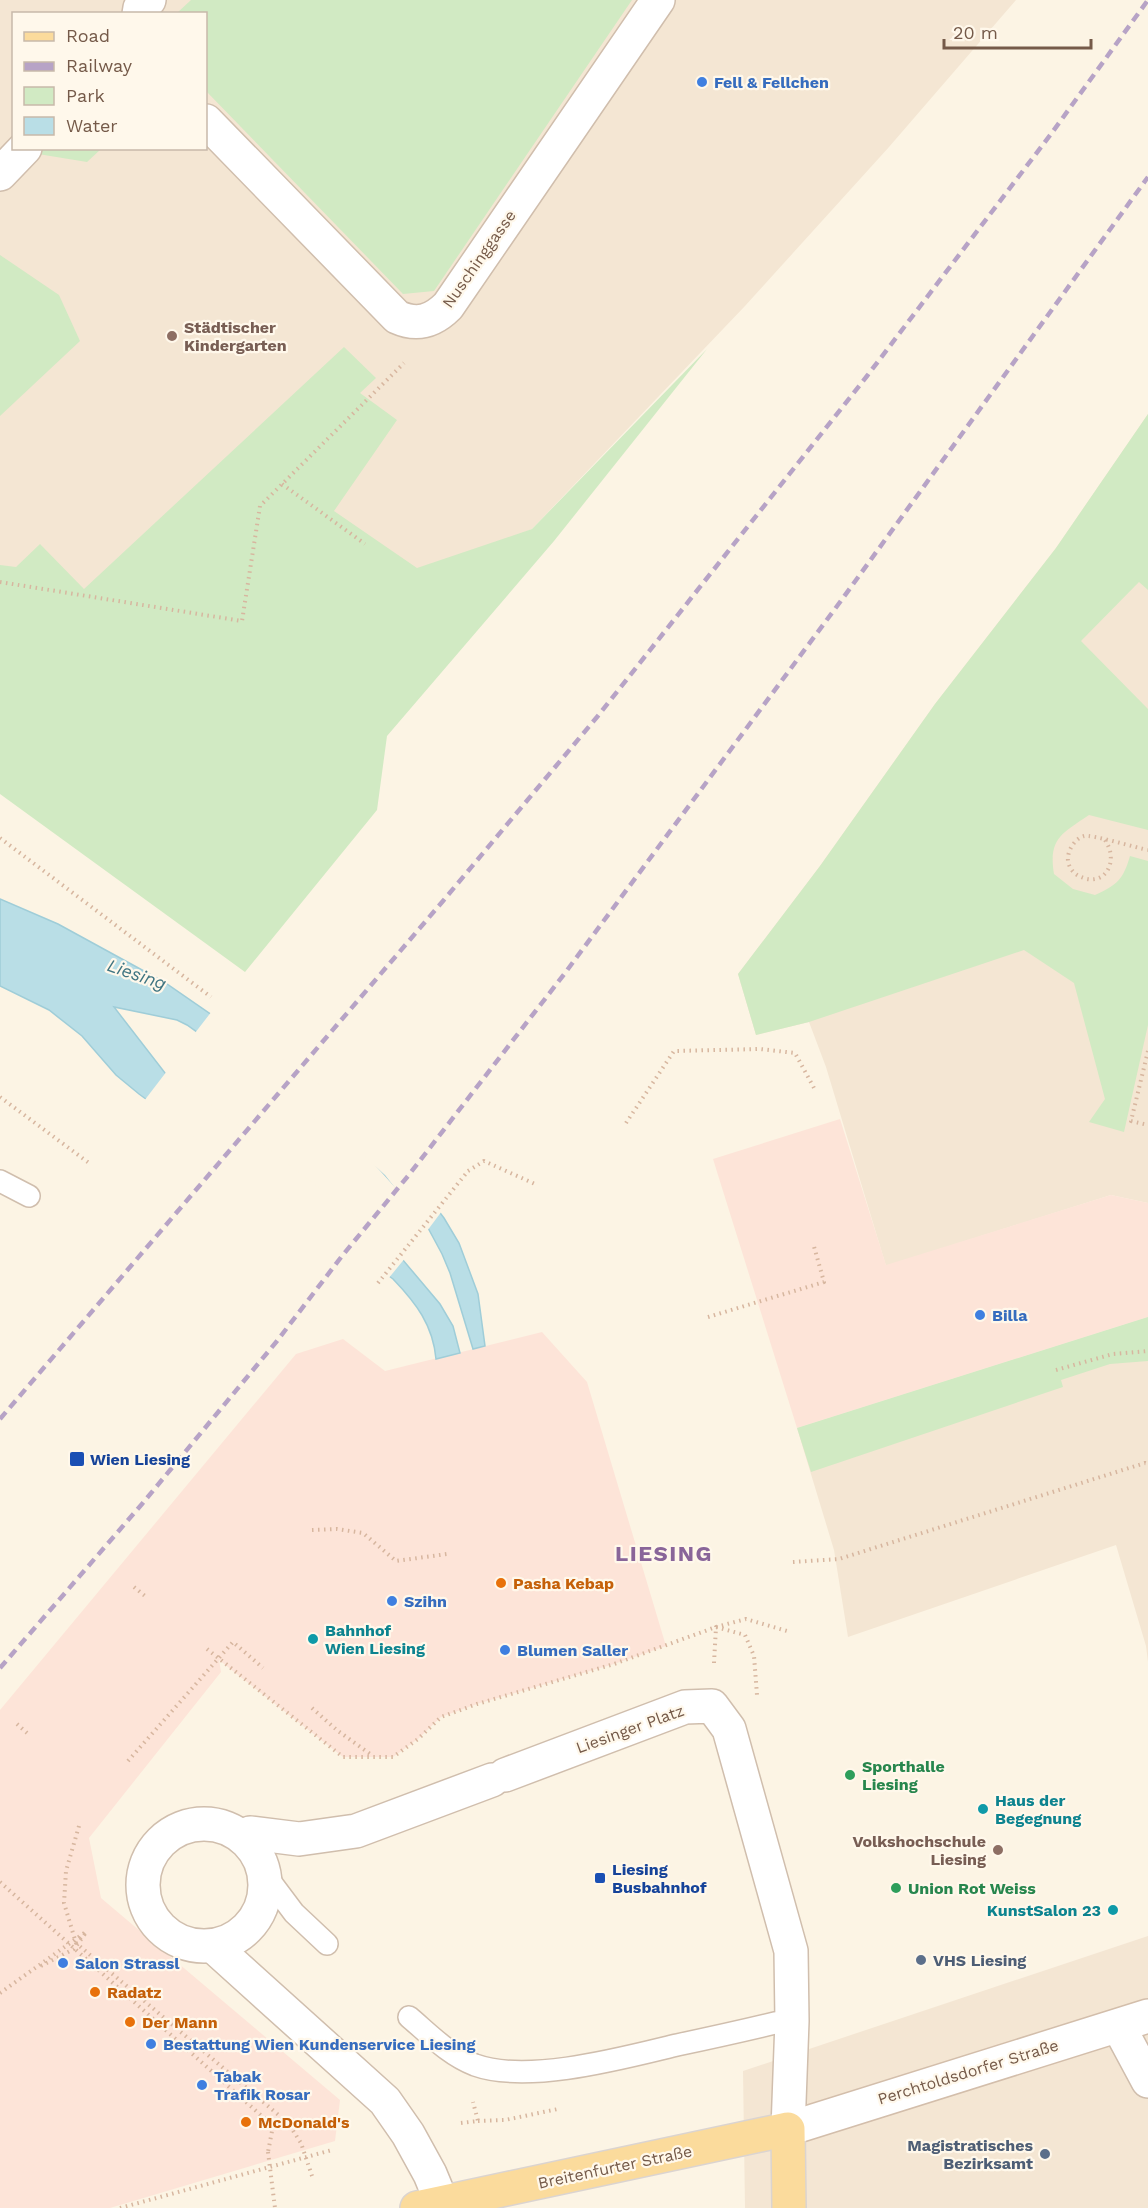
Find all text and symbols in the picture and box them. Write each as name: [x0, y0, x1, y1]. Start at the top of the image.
legend: [12, 12, 207, 150]
scale bar: [944, 12, 1091, 50]
text: 20 m: [953, 22, 998, 43]
text: Road: [66, 25, 110, 46]
text: Railway: [66, 55, 133, 76]
place label: Fell & Fellchen: [714, 73, 829, 92]
marker: Fell & Fellchen: [695, 75, 709, 89]
text: Park: [66, 85, 105, 106]
text: Water: [66, 115, 118, 136]
street label: Nuschinggasse: [438, 206, 520, 312]
place label: Städtischer Kindergarten: [184, 318, 287, 355]
marker: Städtischer Kindergarten: [165, 329, 179, 343]
water label: Liesing: [105, 954, 169, 994]
place label: Billa: [992, 1306, 1028, 1325]
marker: Billa: [973, 1308, 987, 1322]
marker: Wien Liesing: [68, 1450, 86, 1468]
place label: Wien Liesing: [90, 1450, 190, 1469]
district label: LIESING: [615, 1541, 713, 1566]
place label: Pasha Kebap: [513, 1574, 614, 1593]
marker: Pasha Kebap: [494, 1576, 508, 1590]
place label: Szihn: [404, 1592, 447, 1611]
marker: Szihn: [385, 1594, 399, 1608]
place label: Bahnhof Wien Liesing: [325, 1621, 425, 1658]
marker: Bahnhof Wien Liesing: [306, 1632, 320, 1646]
place label: Blumen Saller: [517, 1641, 628, 1660]
marker: Blumen Saller: [498, 1643, 512, 1657]
street label: Liesinger Platz: [573, 1701, 687, 1757]
place label: Sporthalle Liesing: [862, 1757, 945, 1794]
marker: Sporthalle Liesing: [843, 1768, 857, 1782]
place label: Haus der Begegnung: [995, 1791, 1081, 1828]
marker: Haus der Begegnung: [976, 1802, 990, 1816]
place label: Volkshochschule Liesing: [852, 1832, 986, 1869]
marker: Volkshochschule Liesing: [991, 1843, 1005, 1857]
place label: Liesing Busbahnhof: [612, 1860, 707, 1897]
marker: Liesing Busbahnhof: [593, 1871, 607, 1885]
place label: Union Rot Weiss: [908, 1879, 1036, 1898]
marker: Union Rot Weiss: [889, 1881, 903, 1895]
place label: KunstSalon 23: [987, 1901, 1101, 1920]
marker: KunstSalon 23: [1106, 1903, 1120, 1917]
place label: VHS Liesing: [933, 1951, 1026, 1970]
marker: VHS Liesing: [914, 1953, 928, 1967]
place label: Salon Strassl: [75, 1954, 180, 1973]
marker: Salon Strassl: [56, 1956, 70, 1970]
place label: Radatz: [107, 1983, 161, 2002]
marker: Radatz: [88, 1985, 102, 1999]
place label: Der Mann: [142, 2013, 218, 2032]
marker: Der Mann: [123, 2015, 137, 2029]
place label: Bestattung Wien Kundenservice Liesing: [163, 2035, 475, 2054]
street label: Perchtoldsdorfer Straße: [875, 2035, 1061, 2109]
marker: Bestattung Wien Kundenservice Liesing: [144, 2037, 158, 2051]
place label: Tabak Trafik Rosar: [214, 2067, 310, 2104]
marker: Tabak Trafik Rosar: [195, 2078, 209, 2092]
place label: McDonald's: [258, 2113, 350, 2132]
marker: McDonald's: [239, 2115, 253, 2129]
place label: Magistratisches Bezirksamt: [907, 2136, 1033, 2173]
street label: Breitenfurter Straße: [536, 2141, 694, 2193]
marker: Magistratisches Bezirksamt: [1038, 2147, 1052, 2161]

